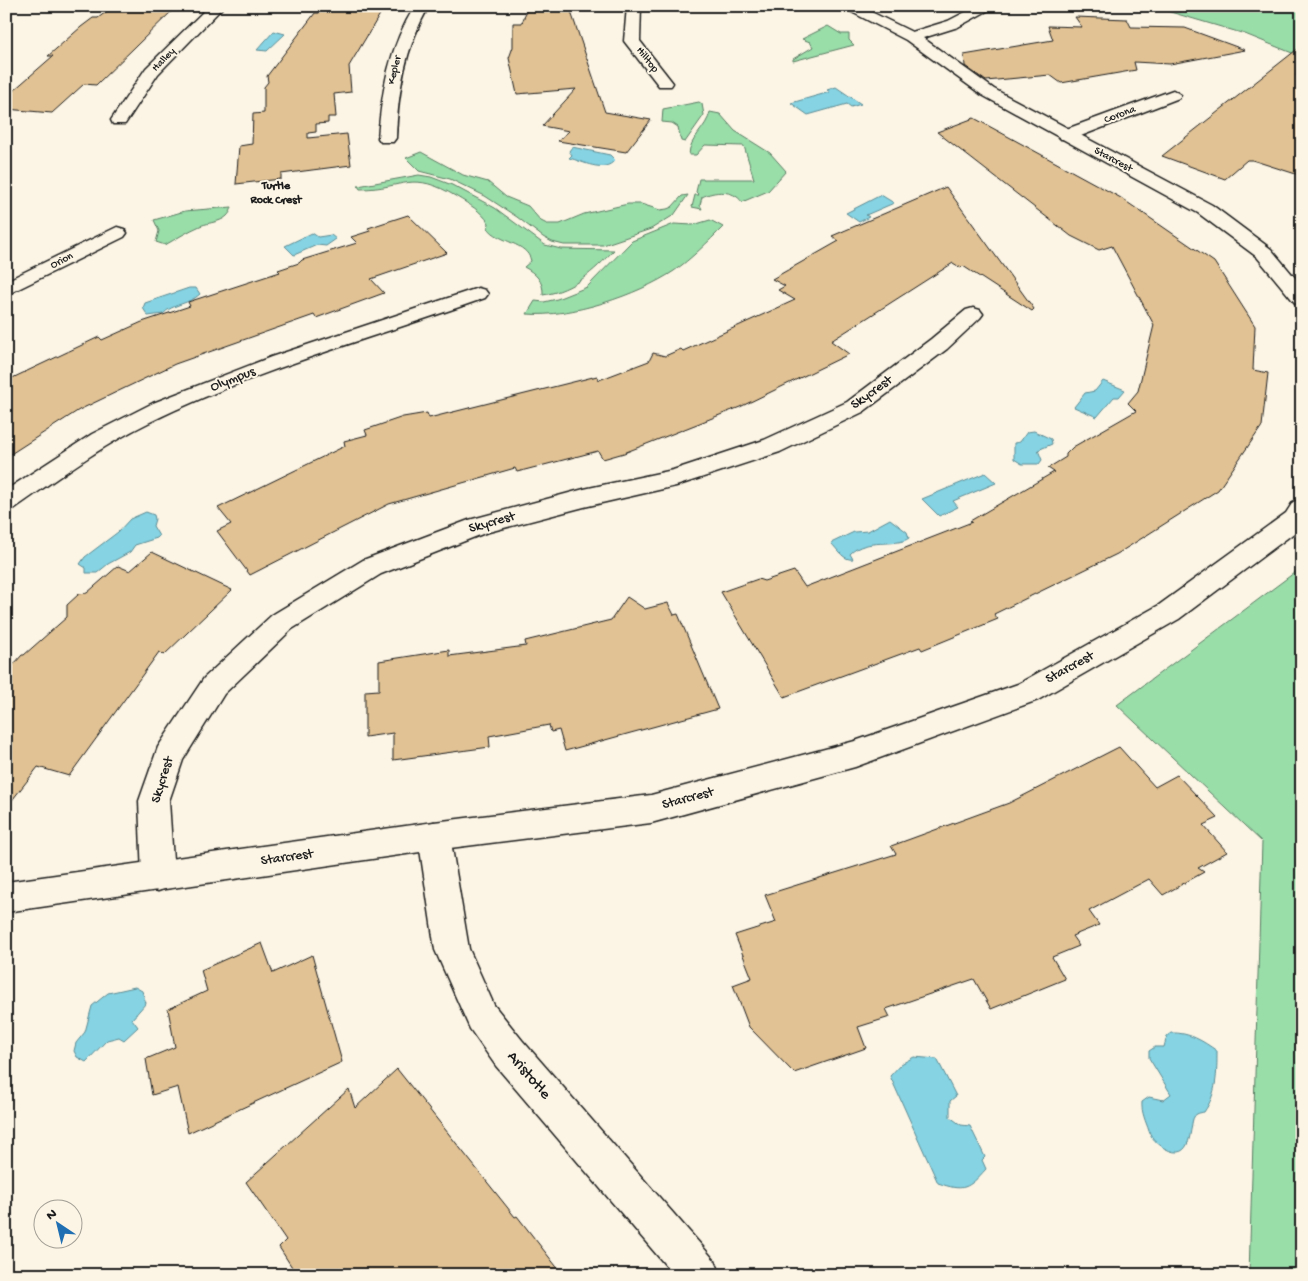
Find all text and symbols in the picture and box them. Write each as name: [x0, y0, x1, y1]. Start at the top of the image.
street label: Halley: [150, 45, 179, 74]
street label: Hilltop: [633, 45, 661, 76]
street label: Kepler: [386, 53, 405, 86]
street label: Corona: [1103, 103, 1138, 126]
street label: Starcrest: [1092, 145, 1135, 176]
district label: Turtle Rock Crest: [249, 180, 303, 208]
street label: Orion: [49, 250, 76, 272]
street label: Olympus: [208, 363, 259, 396]
street label: Skycrest: [848, 371, 897, 414]
street label: Skycrest: [467, 508, 518, 538]
street label: Starcrest: [1043, 647, 1098, 688]
street label: Skycrest: [148, 754, 178, 805]
street label: Starcrest: [660, 784, 717, 814]
street label: Starcrest: [260, 846, 316, 870]
street label: Aristotle: [502, 1048, 555, 1105]
north arrow: [32, 1198, 82, 1248]
text: N: [43, 1206, 61, 1225]

